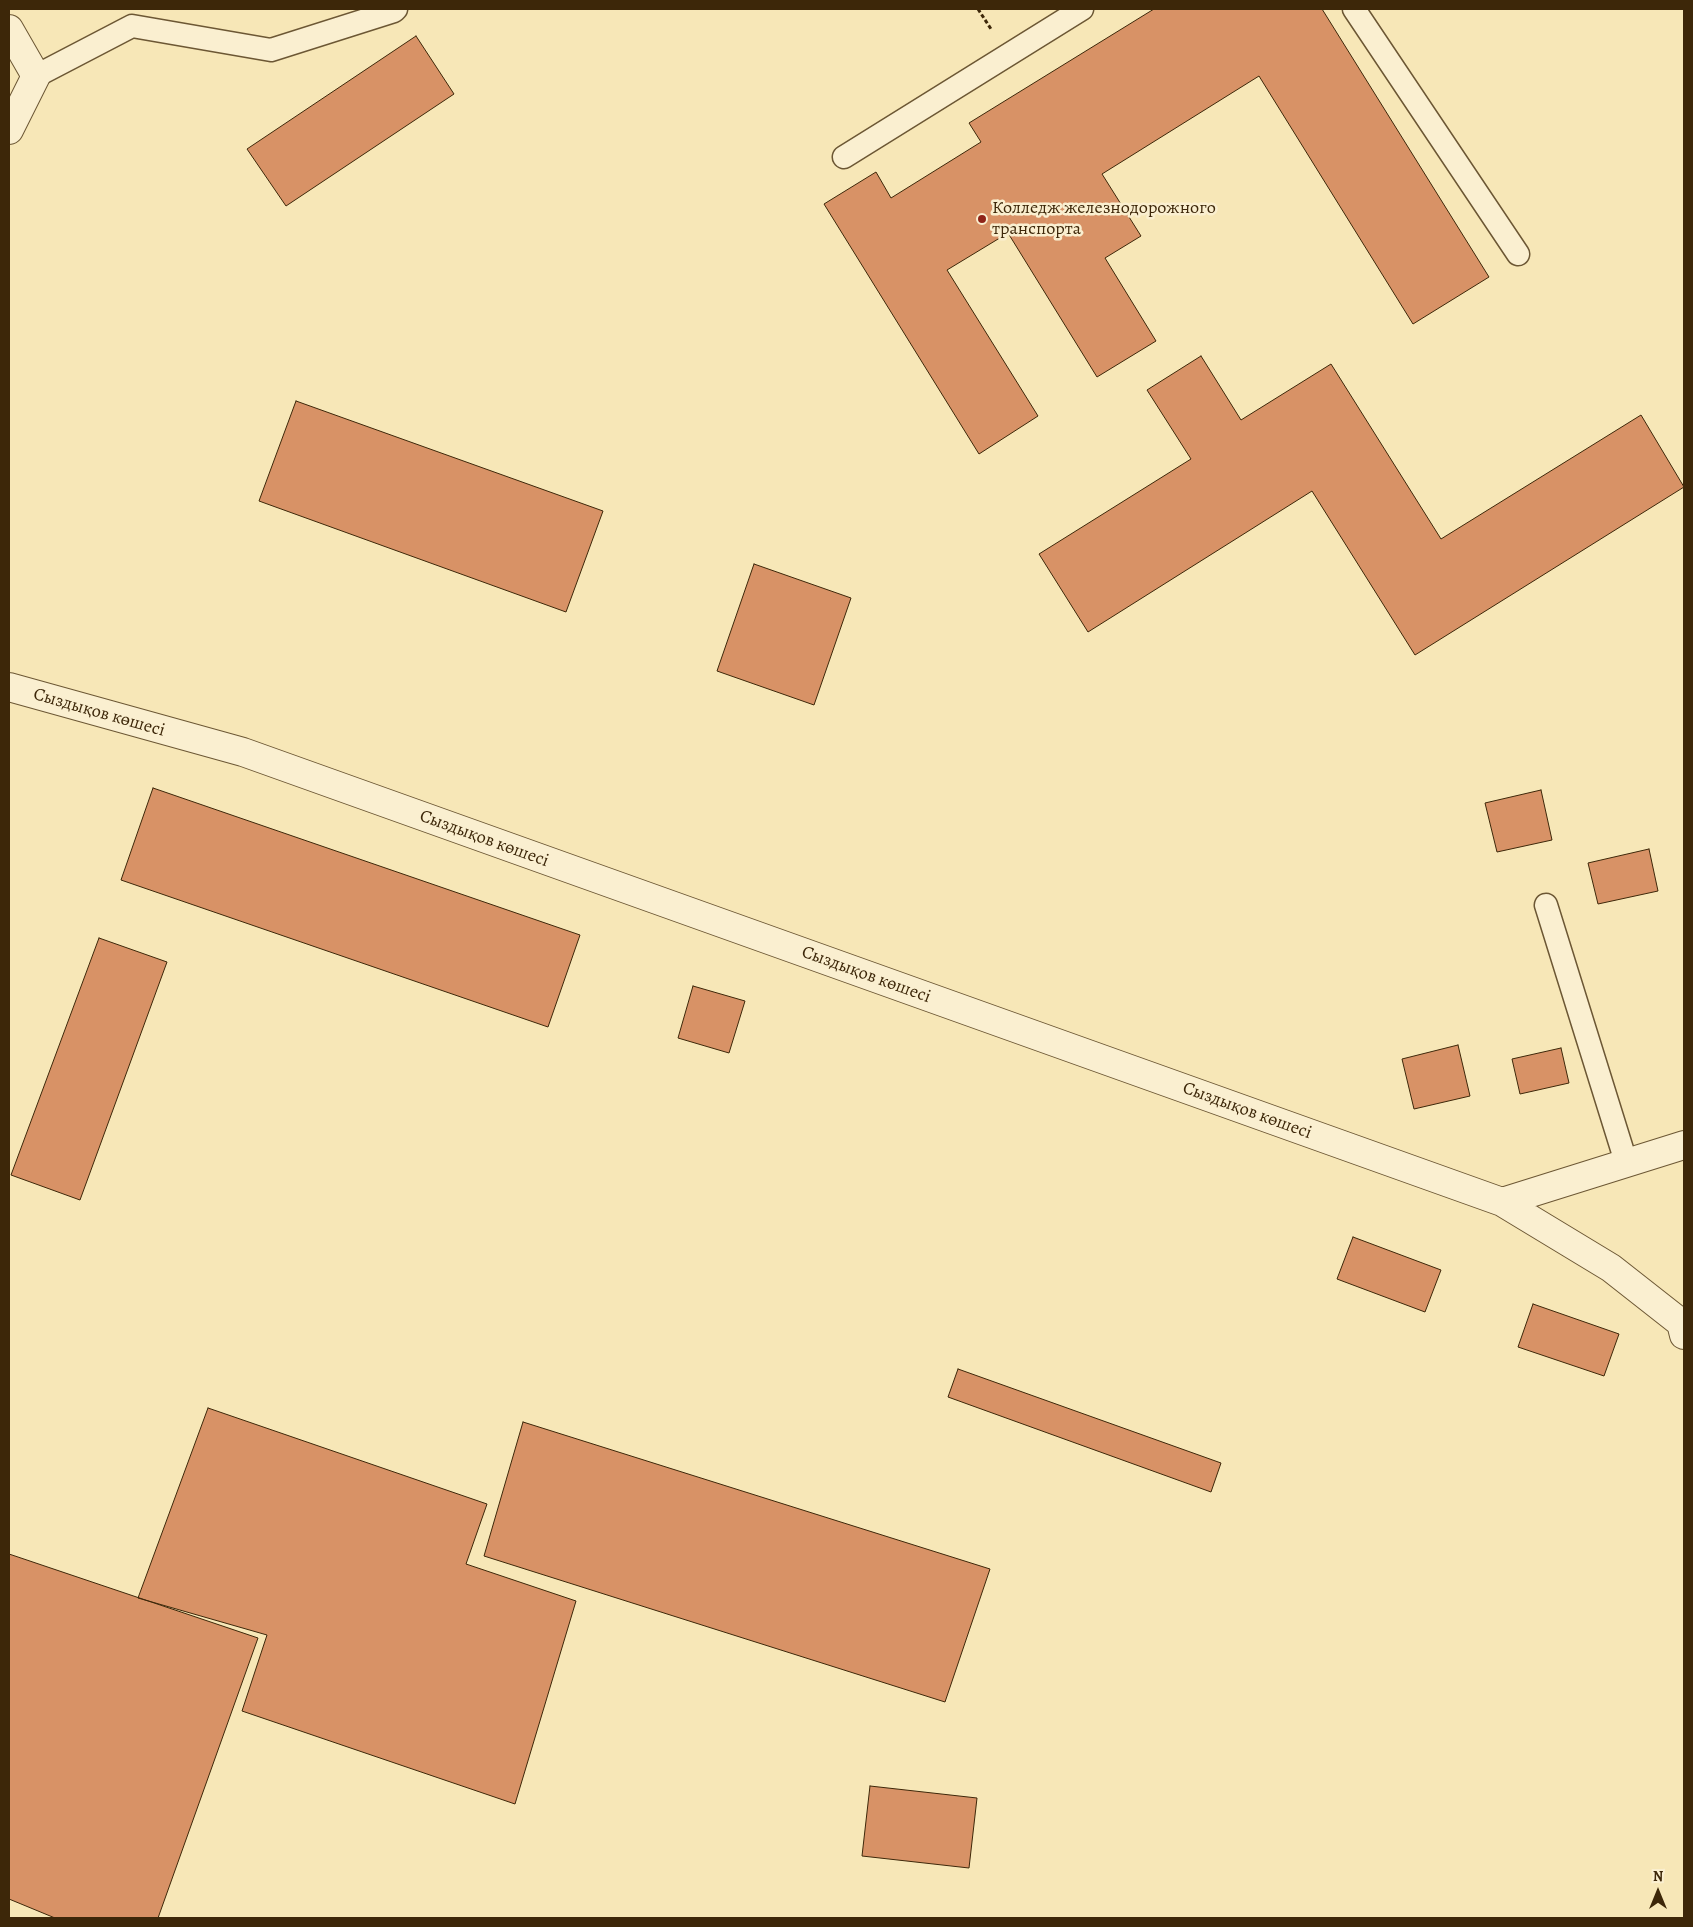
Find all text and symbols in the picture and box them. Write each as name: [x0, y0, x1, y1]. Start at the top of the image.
place label: Колледж железнодорожного транспорта: [992, 198, 1216, 240]
marker: Колледж железнодорожного транспорта: [976, 213, 988, 225]
street label: Сыздықов көшесі: [31, 684, 167, 742]
street label: Сыздықов көшесі: [417, 806, 551, 872]
street label: Сыздықов көшесі: [799, 942, 933, 1008]
street label: Сыздықов көшесі: [1180, 1078, 1314, 1144]
north arrow: [1633, 1867, 1683, 1917]
text: N: [1653, 1867, 1663, 1886]

